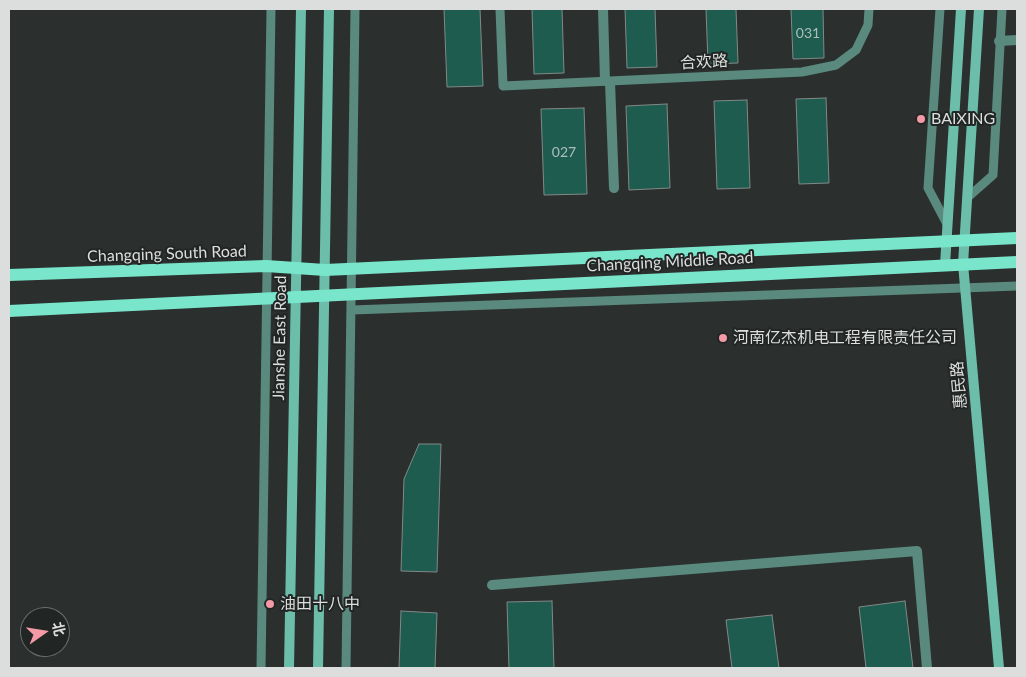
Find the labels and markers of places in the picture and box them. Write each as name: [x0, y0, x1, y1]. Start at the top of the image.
place label: BAIXING: [931, 109, 995, 129]
marker: BAIXING: [915, 113, 927, 125]
place label: 河南亿杰机电工程有限责任公司: [733, 328, 957, 348]
marker: 河南亿杰机电工程有限责任公司: [717, 332, 729, 344]
place label: 油田十八中: [280, 594, 360, 614]
marker: 油田十八中: [264, 598, 276, 610]

